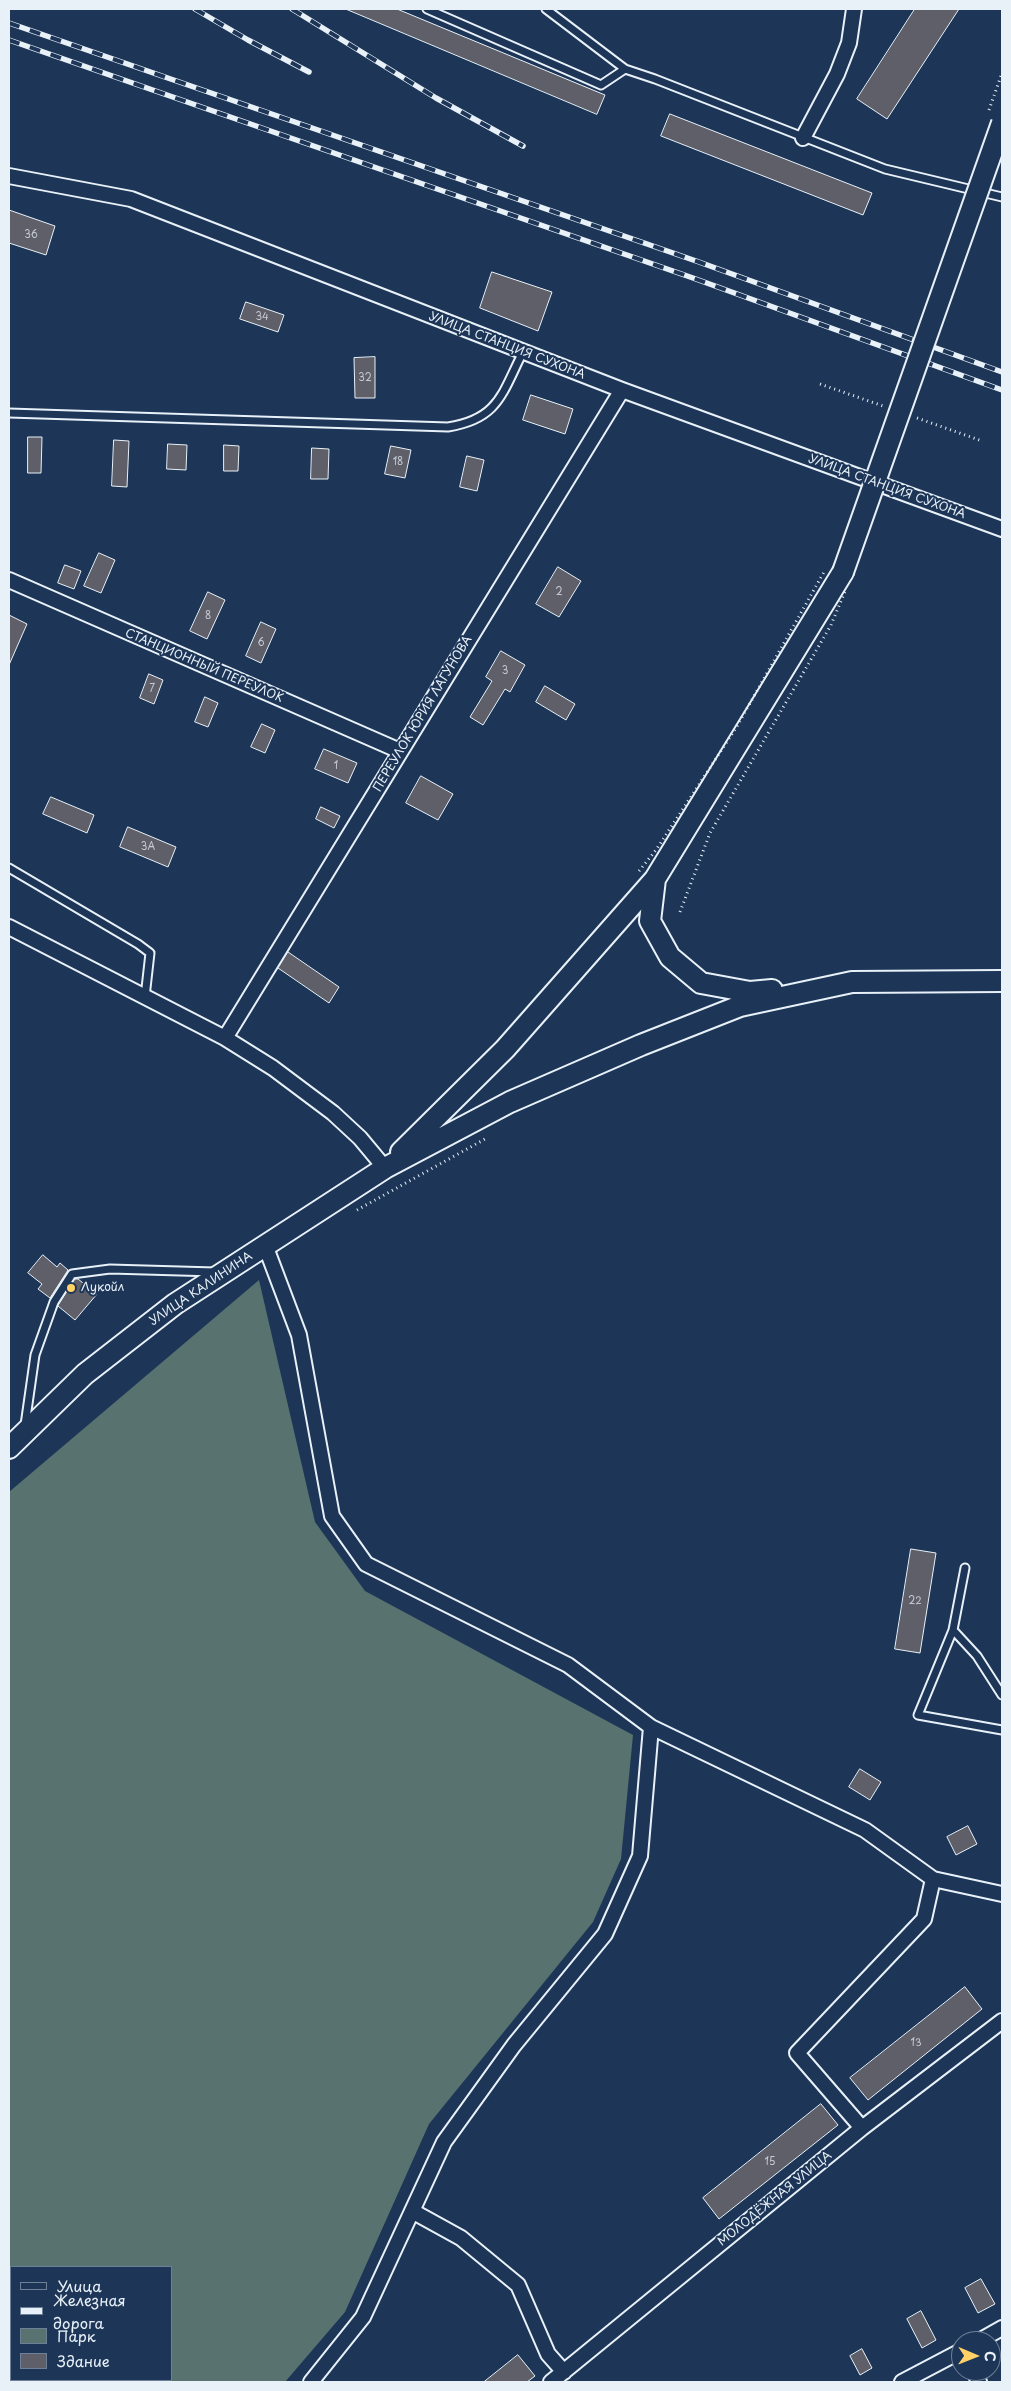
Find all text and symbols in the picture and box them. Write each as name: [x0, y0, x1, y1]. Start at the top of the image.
house number: 36: [24, 229, 38, 241]
street label: УЛИЦА СТАНЦИЯ СУХОНА: [427, 310, 587, 382]
house number: 34: [255, 311, 269, 323]
house number: 32: [358, 372, 372, 384]
street label: УЛИЦА СТАНЦИЯ СУХОНА: [806, 452, 968, 522]
house number: 18: [393, 456, 403, 468]
house number: 2: [555, 586, 563, 598]
house number: 8: [205, 610, 211, 622]
street label: СТАНЦИОННЫЙ ПЕРЕУЛОК: [123, 626, 285, 706]
street label: ПЕРЕУЛОК ЮРИЯ ЛАГУНОВА: [371, 633, 475, 795]
house number: 6: [257, 637, 265, 649]
house number: 3: [502, 665, 508, 677]
house number: 7: [149, 683, 155, 695]
house number: 1: [334, 760, 338, 772]
house number: 3А: [141, 841, 155, 853]
street label: УЛИЦА КАЛИНИНА: [147, 1249, 255, 1329]
place label: Лукойл: [81, 1281, 124, 1295]
marker: Лукойл: [65, 1282, 77, 1294]
house number: 22: [908, 1595, 922, 1607]
house number: 13: [910, 2037, 922, 2049]
street label: МОЛОДЁЖНАЯ УЛИЦА: [715, 2149, 835, 2249]
house number: 15: [765, 2156, 775, 2168]
legend: [10, 2266, 172, 2381]
text: Улица: [57, 2274, 102, 2297]
text: Железная дорога: [53, 2288, 126, 2334]
text: Парк: [57, 2324, 96, 2347]
north arrow: [951, 2331, 1001, 2381]
text: Здание: [57, 2349, 110, 2372]
text: С: [980, 2351, 1001, 2362]

